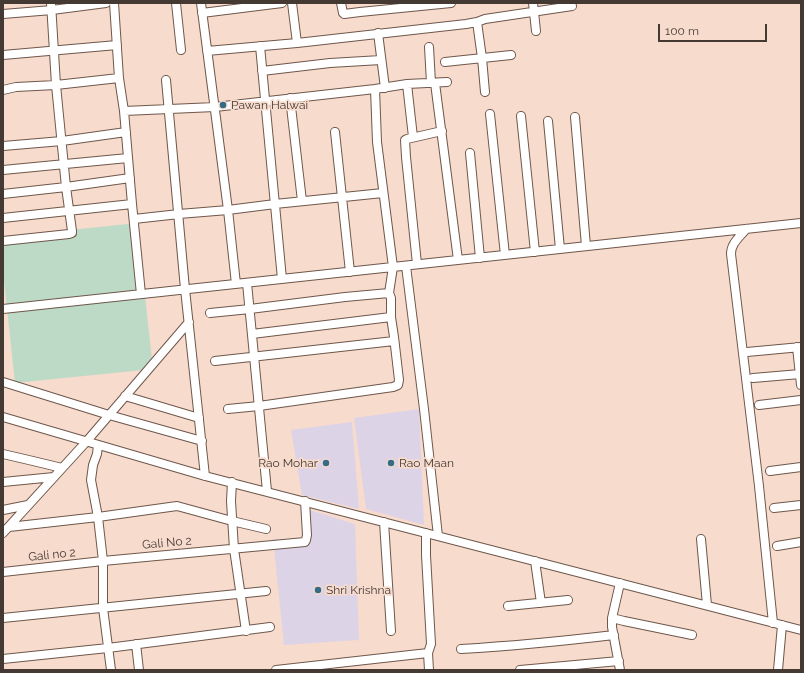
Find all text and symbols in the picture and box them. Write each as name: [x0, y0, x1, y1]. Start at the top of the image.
scale bar: [660, 16, 769, 42]
text: 100 m: [665, 24, 699, 38]
place label: Pawan Halwai: [231, 98, 308, 112]
marker: Pawan Halwai: [218, 100, 228, 110]
place label: Rao Mohar: [258, 456, 318, 470]
place label: Rao Maan: [399, 456, 454, 470]
marker: Rao Mohar: [321, 458, 331, 468]
marker: Rao Maan: [386, 458, 396, 468]
street label: Gali No 2: [142, 534, 192, 552]
street label: Gali no 2: [28, 545, 76, 565]
place label: Shri Krishna: [326, 583, 391, 597]
marker: Shri Krishna: [313, 585, 323, 595]

